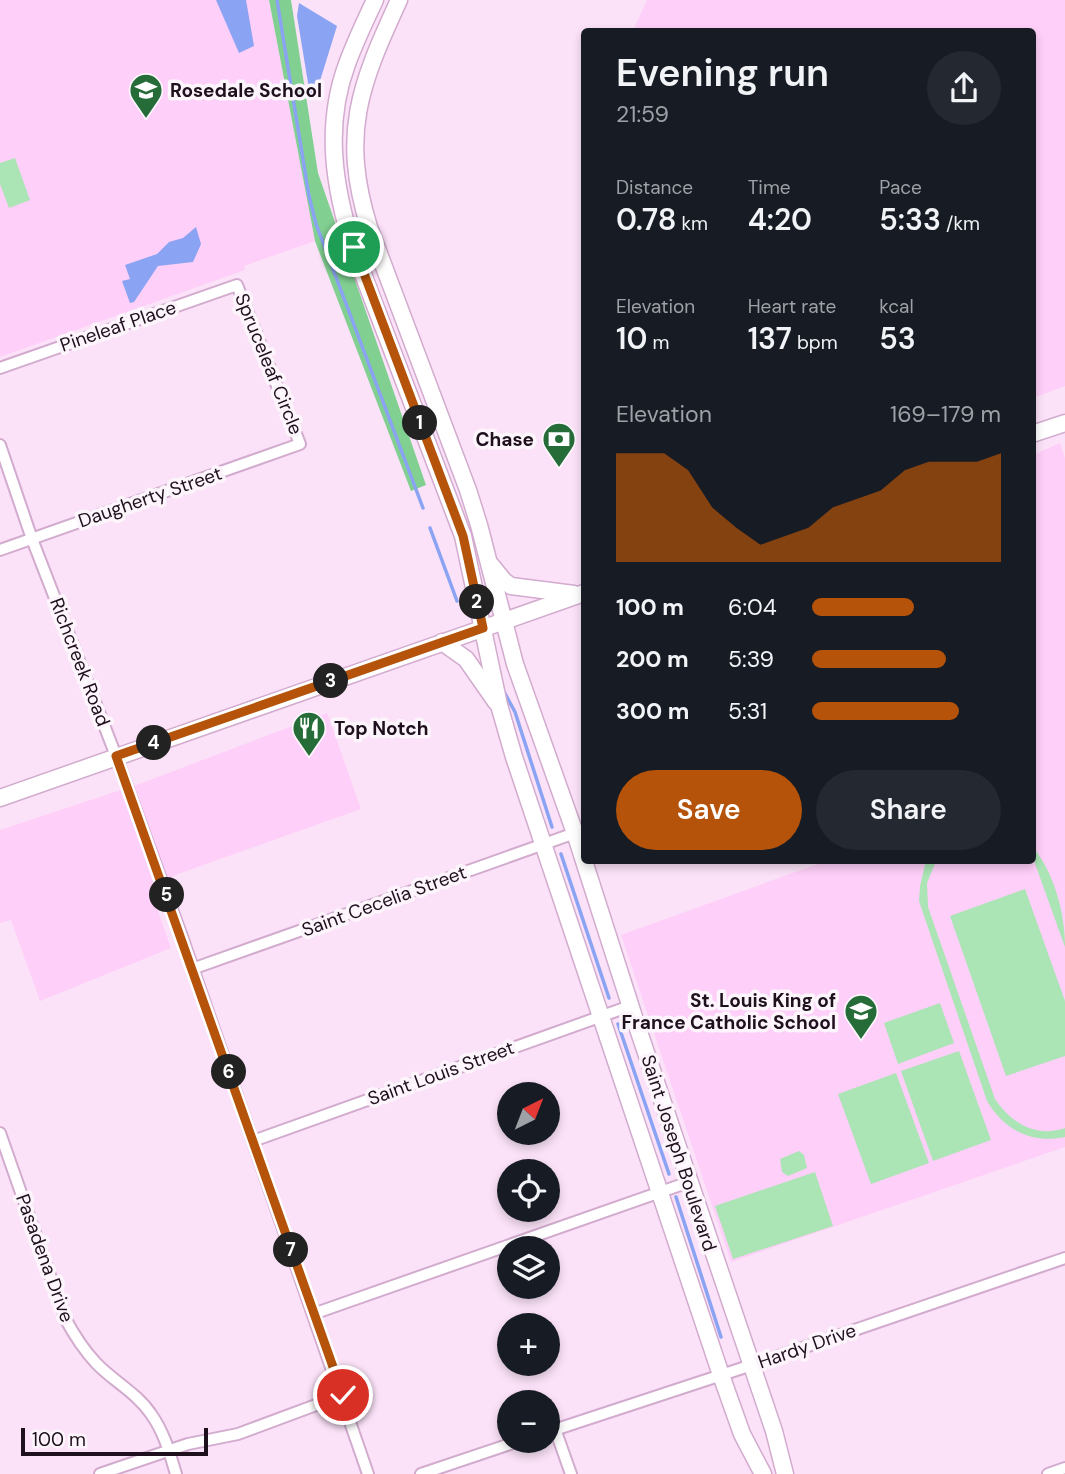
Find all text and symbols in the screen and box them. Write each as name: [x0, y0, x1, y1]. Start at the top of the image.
text: Evening run: [616, 48, 829, 98]
button: share: [927, 51, 1001, 125]
school or university icon: Rosedale School: [127, 71, 165, 120]
place label: Rosedale School: [170, 78, 322, 103]
text: 21:59: [616, 99, 669, 129]
text: Distance: [616, 175, 693, 200]
text: Time: [748, 175, 791, 200]
text: Pace: [879, 175, 922, 200]
text: 0.78: [616, 200, 676, 239]
text: 4:20: [748, 200, 812, 239]
text: 5:33: [879, 200, 941, 239]
text: km: [676, 211, 708, 236]
text: /km: [941, 211, 980, 236]
pin: [324, 217, 384, 277]
icon: arrive: [335, 228, 373, 266]
street label: Spruceleaf Circle: [229, 290, 309, 438]
street label: Pineleaf Place: [57, 294, 179, 358]
text: Elevation: [616, 294, 695, 319]
text: Heart rate: [748, 294, 836, 319]
text: kcal: [879, 294, 914, 319]
text: 10: [616, 319, 647, 358]
text: 137: [748, 319, 792, 358]
text: 53: [879, 319, 916, 358]
text: m: [647, 330, 669, 355]
text: bpm: [792, 330, 838, 355]
text: Elevation: [616, 399, 712, 429]
text: 169–179 m: [890, 399, 1001, 429]
pin: 1: [402, 406, 438, 440]
text: 1: [416, 410, 423, 435]
bank icon: Chase: [540, 420, 578, 469]
place label: Chase: [476, 427, 534, 452]
street label: Daugherty Street: [75, 461, 225, 533]
pin: 2: [460, 584, 494, 620]
text: 2: [471, 589, 482, 614]
text: 100 m: [616, 592, 684, 622]
text: 6:04: [728, 592, 777, 622]
street label: Richcreek Road: [44, 594, 116, 730]
text: 200 m: [616, 644, 689, 674]
text: 5:39: [728, 644, 774, 674]
pin: 3: [314, 664, 348, 698]
text: 3: [325, 668, 336, 693]
text: 300 m: [616, 696, 689, 726]
text: 5:31: [728, 696, 767, 726]
restaurant icon: Top Notch: [290, 709, 328, 758]
place label: Top Notch: [334, 716, 428, 741]
pin: 4: [136, 726, 172, 760]
text: 4: [147, 730, 160, 755]
button: Save: [616, 770, 802, 850]
button: Share: [816, 770, 1001, 850]
street label: Saint Cecelia Street: [298, 860, 470, 942]
pin: 5: [150, 878, 184, 912]
text: 5: [161, 882, 172, 907]
place label: St. Louis King of France Catholic School: [621, 988, 836, 1035]
school or university icon: St. Louis King of France Catholic School: [842, 992, 880, 1041]
street label: Saint Louis Street: [364, 1035, 518, 1111]
street label: Saint Joseph Boulevard: [635, 1052, 723, 1254]
pin: 6: [212, 1054, 246, 1090]
text: 6: [222, 1059, 235, 1084]
north arrow: [497, 1082, 560, 1144]
map controls: [497, 1082, 560, 1453]
button: locate: [497, 1159, 560, 1222]
street label: Pasadena Drive: [10, 1190, 80, 1326]
pin: 7: [274, 1232, 308, 1268]
button: layers: [497, 1236, 560, 1299]
text: 7: [285, 1237, 296, 1262]
button: +: [497, 1313, 560, 1376]
street label: Hardy Drive: [754, 1318, 860, 1374]
pin: [313, 1365, 373, 1425]
icon: check: [324, 1376, 362, 1414]
button: −: [497, 1390, 560, 1453]
scale bar: [21, 1425, 208, 1457]
text: 100 m: [32, 1427, 86, 1452]

